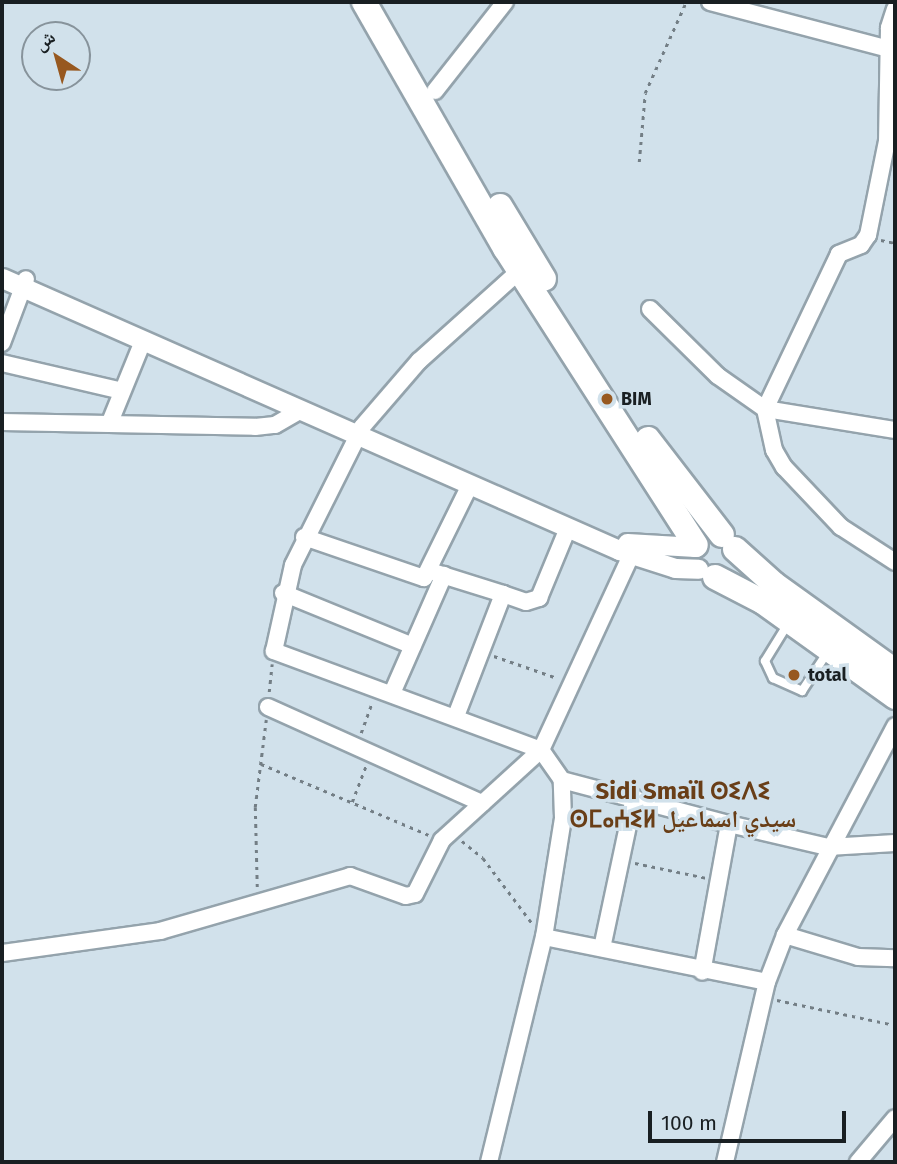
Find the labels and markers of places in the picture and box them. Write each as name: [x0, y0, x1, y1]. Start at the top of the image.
place label: BIM: [621, 388, 652, 410]
marker: BIM: [599, 391, 615, 407]
place label: total: [808, 664, 847, 686]
marker: total: [786, 667, 802, 683]

